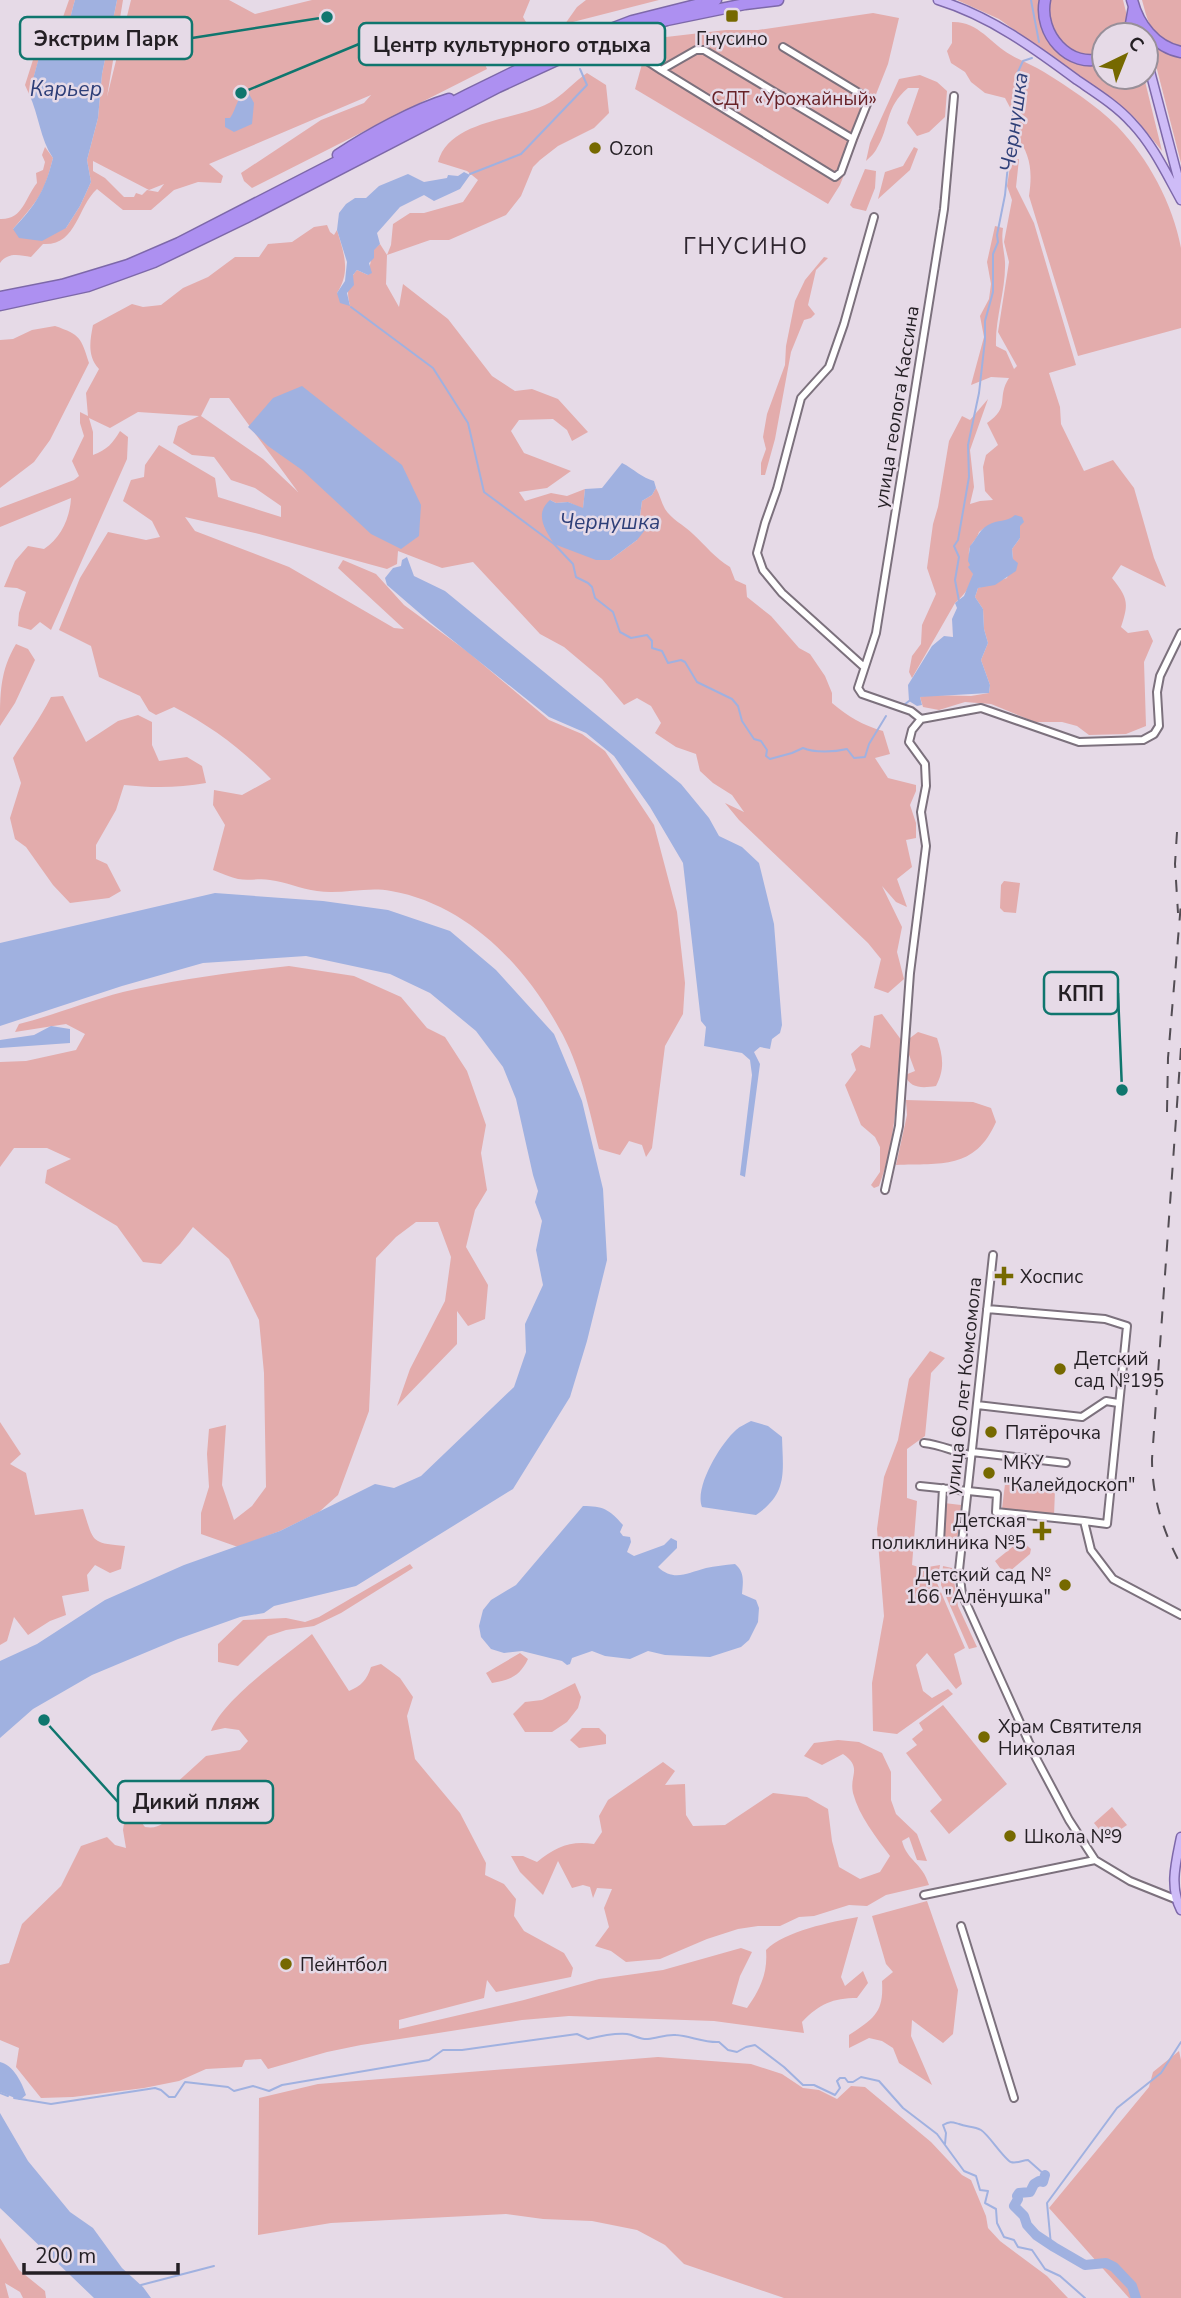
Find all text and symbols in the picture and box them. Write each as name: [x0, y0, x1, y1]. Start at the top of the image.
marker: Гнусино: [724, 8, 740, 24]
callout: Экстрим Парк: [20, 17, 192, 59]
north arrow: [1090, 21, 1160, 91]
callout: Центр культурного отдыха: [359, 23, 665, 65]
text: Экстрим Парк: [34, 25, 178, 53]
place label: Гнусино: [696, 26, 768, 52]
text: С: [1122, 30, 1150, 58]
text: Центр культурного отдыха: [373, 31, 651, 59]
water label: Чернушка: [993, 70, 1035, 174]
water label: Карьер: [30, 75, 102, 103]
park label: СДТ «Урожайный»: [711, 86, 877, 112]
place label: Ozon: [609, 136, 654, 162]
marker: Ozon: [587, 140, 603, 156]
district label: ГНУСИНО: [683, 231, 809, 262]
street label: улица геолога Кассина: [868, 304, 926, 510]
water label: Чернушка: [560, 508, 660, 536]
callout: КПП: [1044, 972, 1118, 1014]
text: КПП: [1058, 980, 1104, 1008]
place label: Хоспис: [1020, 1264, 1083, 1290]
marker: Хоспис: [994, 1266, 1014, 1286]
street label: улица 60 лет Комсомола: [940, 1276, 988, 1497]
place label: Детский сад №195: [1074, 1346, 1164, 1394]
marker: Детский сад №195: [1052, 1361, 1068, 1377]
place label: Пятёрочка: [1005, 1420, 1101, 1446]
marker: Пятёрочка: [983, 1424, 999, 1440]
place label: МКУ "Калейдоскоп": [1003, 1450, 1135, 1498]
marker: МКУ "Калейдоскоп": [981, 1465, 997, 1481]
place label: Детская поликлиника №5: [871, 1508, 1026, 1556]
marker: Детская поликлиника №5: [1032, 1521, 1052, 1541]
place label: Детский сад № 166 "Алёнушка": [905, 1562, 1051, 1610]
marker: Детский сад № 166 "Алёнушка": [1057, 1577, 1073, 1593]
place label: Храм Святителя Николая: [998, 1714, 1142, 1762]
marker: Храм Святителя Николая: [976, 1729, 992, 1745]
callout: Дикий пляж: [118, 1781, 273, 1823]
text: Дикий пляж: [133, 1788, 260, 1816]
place label: Школа №9: [1024, 1824, 1123, 1850]
marker: Школа №9: [1002, 1828, 1018, 1844]
place label: Пейнтбол: [300, 1952, 388, 1978]
marker: Пейнтбол: [278, 1956, 294, 1972]
scale bar: [24, 2232, 178, 2276]
text: 200 m: [35, 2242, 96, 2270]

